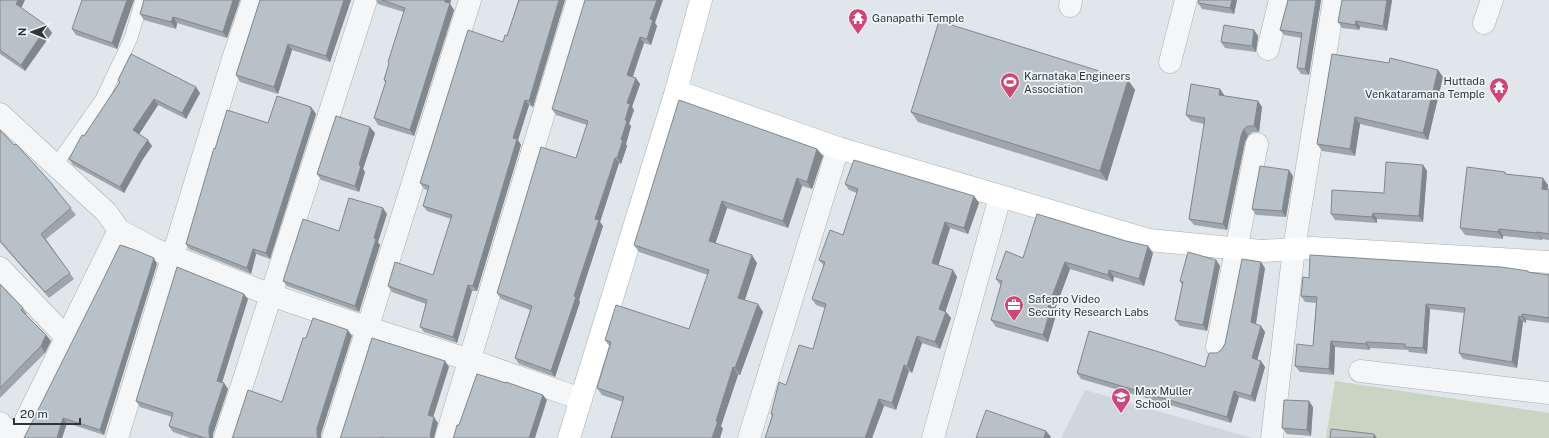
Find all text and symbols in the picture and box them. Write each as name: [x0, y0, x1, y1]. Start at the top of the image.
temple icon: Ganapathi Temple: [847, 7, 869, 35]
north arrow: [12, 12, 52, 52]
place label: Ganapathi Temple: [872, 12, 964, 24]
text: N: [16, 27, 28, 36]
place label: Karnataka Engineers Association: [1024, 70, 1131, 95]
sports icon: Karnataka Engineers Association: [999, 71, 1021, 99]
place label: Huttada Venkataramana Temple: [1365, 75, 1485, 100]
temple icon: Huttada Venkataramana Temple: [1488, 76, 1510, 104]
place label: Safepro Video Security Research Labs: [1028, 293, 1149, 318]
office icon: Safepro Video Security Research Labs: [1003, 294, 1025, 322]
place label: Max Muller School: [1135, 385, 1193, 410]
school or university icon: Max Muller School: [1110, 386, 1132, 414]
scale bar: [14, 400, 80, 426]
text: 20 m: [20, 407, 48, 421]

